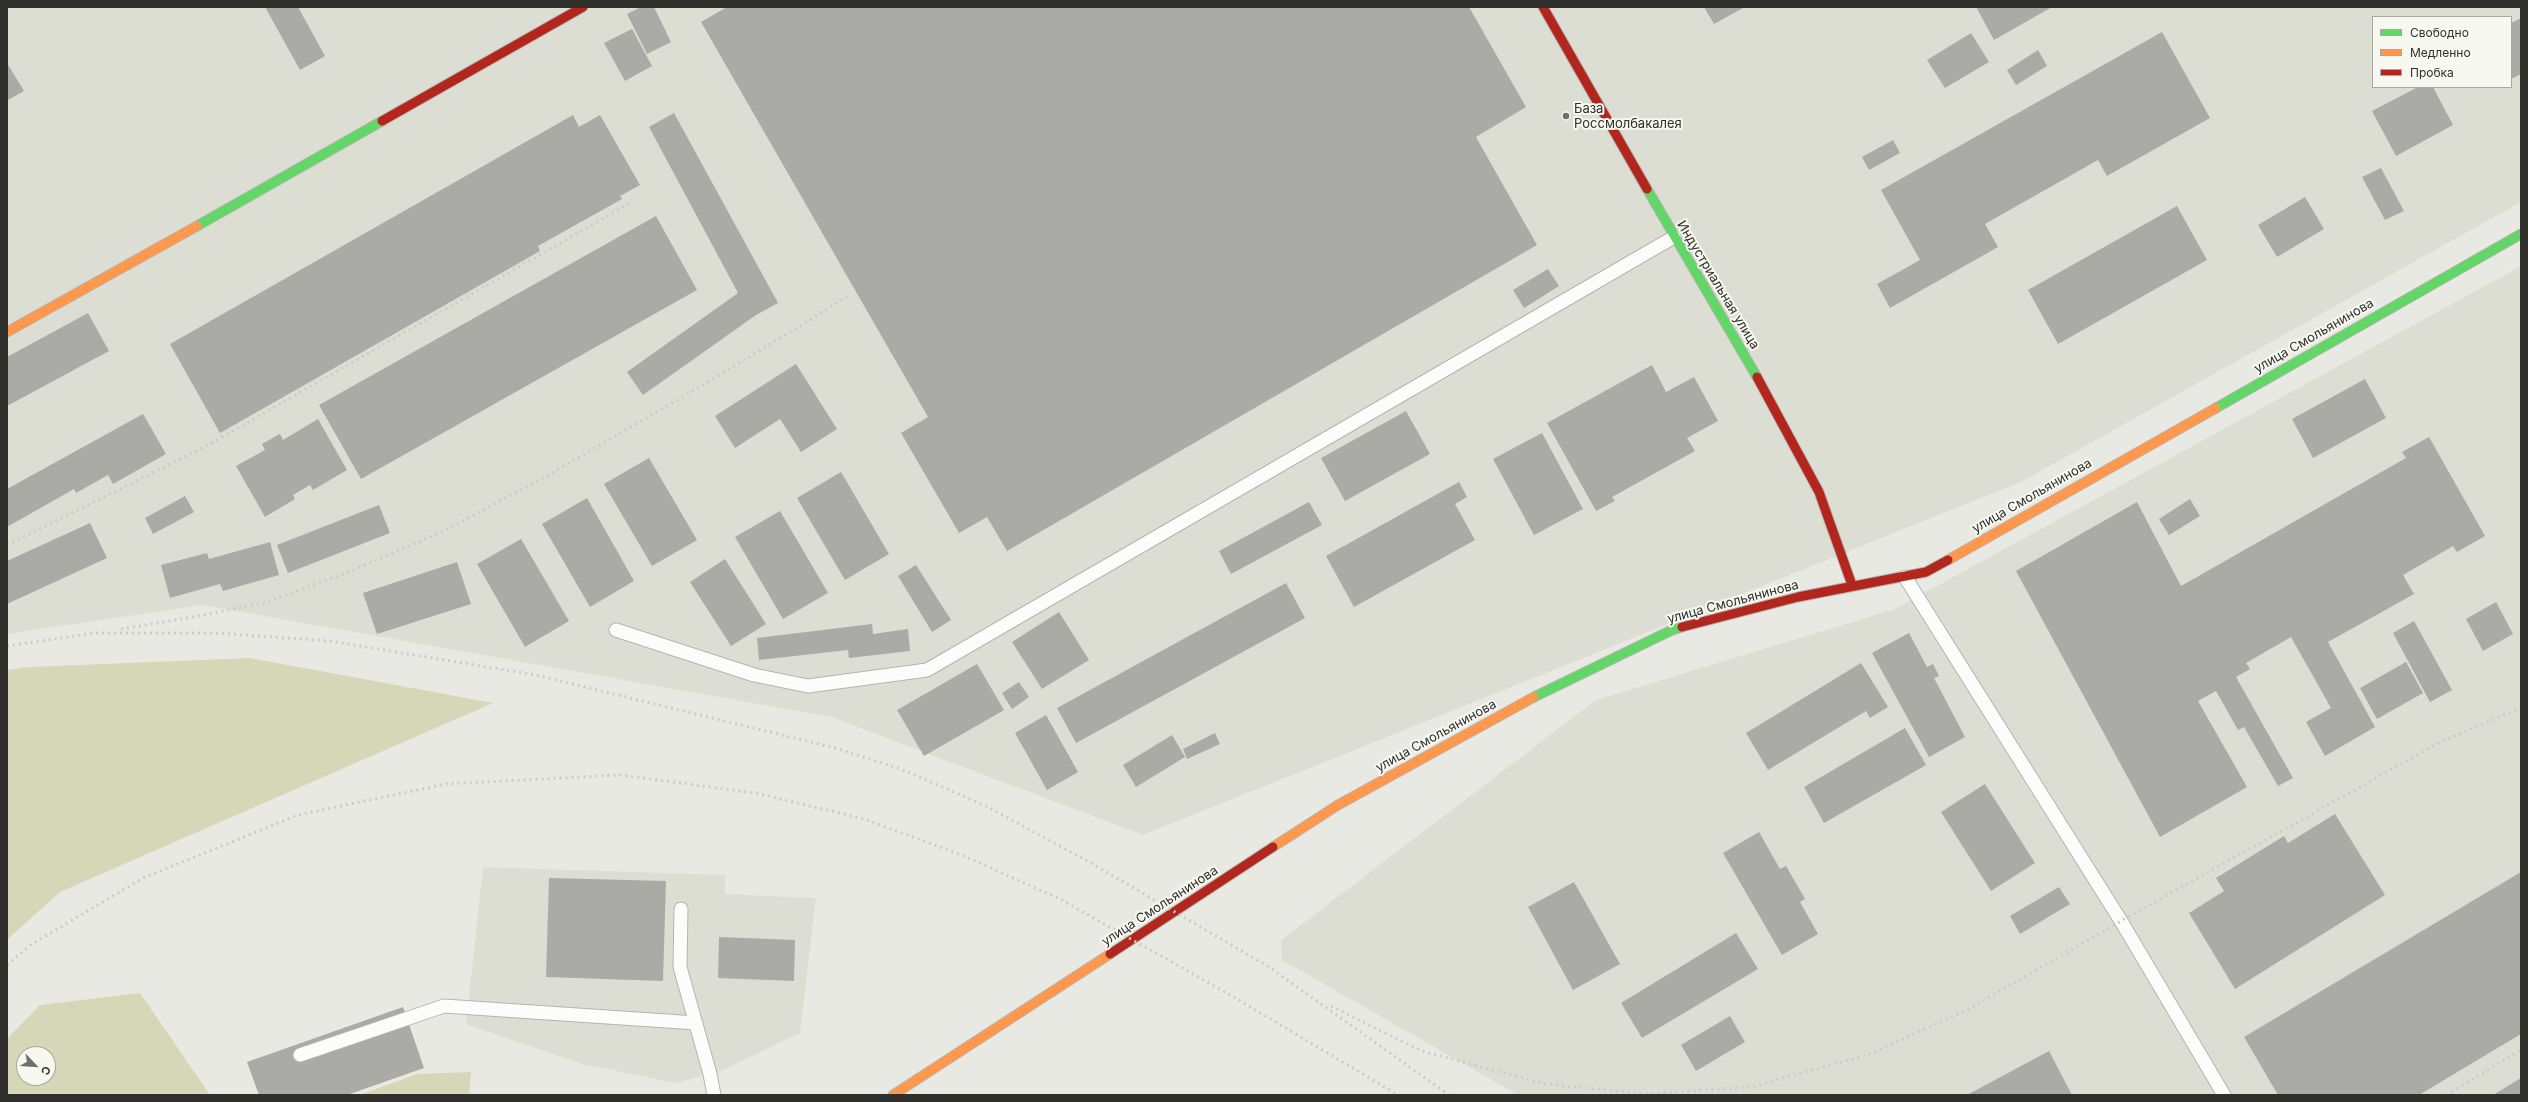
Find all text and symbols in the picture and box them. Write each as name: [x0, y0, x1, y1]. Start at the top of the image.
legend: [2372, 16, 2512, 88]
text: Свободно: [2410, 25, 2469, 40]
text: Медленно: [2410, 45, 2471, 60]
text: Пробка: [2410, 65, 2454, 80]
place label: База Россмолбакалея: [1574, 101, 1682, 132]
marker: База Россмолбакалея: [1561, 111, 1571, 121]
street label: Индустриальная улица: [1673, 218, 1763, 352]
street label: улица Смольянинова: [2251, 295, 2377, 377]
street label: улица Смольянинова: [1969, 455, 2095, 537]
street label: улица Смольянинова: [1666, 577, 1800, 627]
street label: улица Смольянинова: [1373, 696, 1499, 776]
street label: улица Смольянинова: [1099, 863, 1221, 949]
north arrow: [16, 1046, 56, 1086]
text: С: [38, 1064, 54, 1077]

